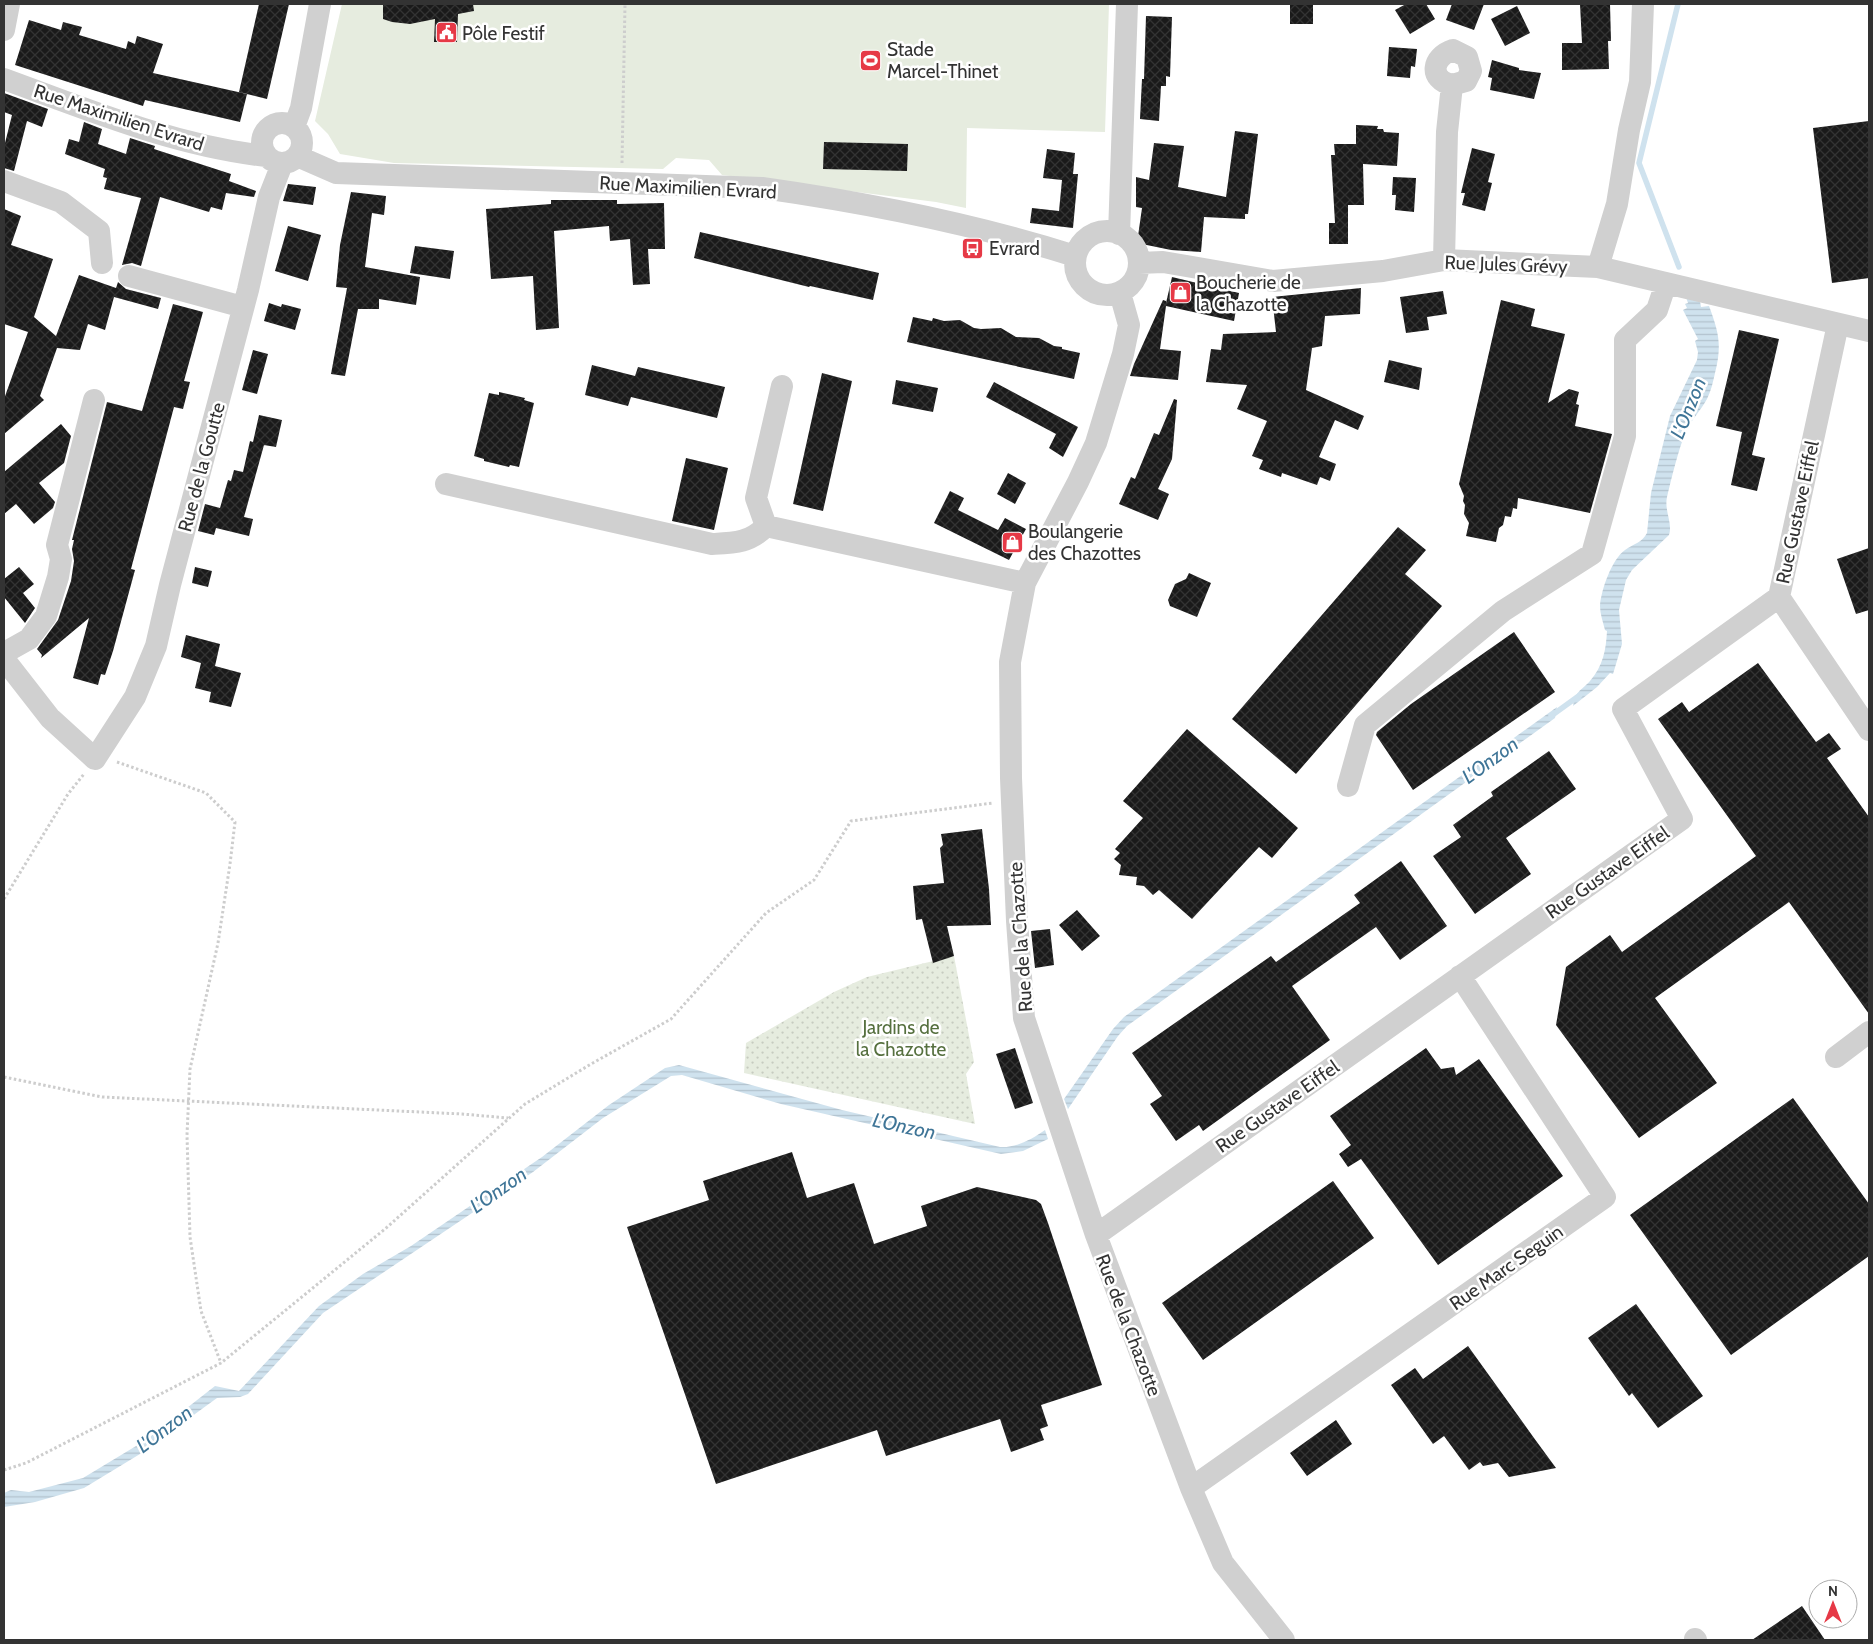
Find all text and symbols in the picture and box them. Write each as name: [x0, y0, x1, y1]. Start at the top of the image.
public building icon: Pôle Festif: [434, 21, 458, 45]
place label: Pôle Festif: [462, 22, 546, 45]
place label: Stade Marcel-Thinet: [887, 38, 999, 83]
sports icon: Stade Marcel-Thinet: [859, 48, 883, 72]
street label: Rue Maximilien Evrard: [31, 79, 207, 156]
street label: Rue Maximilien Evrard: [599, 171, 777, 204]
bus stop icon: Evrard: [961, 236, 985, 260]
place label: Evrard: [989, 237, 1040, 260]
street label: Rue Jules Grévy: [1444, 251, 1568, 278]
place label: Boucherie de la Chazotte: [1196, 271, 1301, 316]
shop icon: Boucherie de la Chazotte: [1168, 281, 1192, 305]
water label: L'Onzon: [1665, 374, 1711, 442]
street label: Rue de la Goutte: [173, 400, 230, 534]
street label: Rue Gustave Eiffel: [1771, 438, 1824, 586]
place label: Boulangerie des Chazottes: [1028, 520, 1141, 565]
shop icon: Boulangerie des Chazottes: [1000, 530, 1024, 554]
water label: L'Onzon: [1457, 732, 1523, 788]
street label: Rue Gustave Eiffel: [1541, 821, 1674, 924]
street label: Rue de la Chazotte: [1004, 861, 1037, 1013]
park label: Jardins de la Chazotte: [856, 1016, 947, 1061]
street label: Rue Gustave Eiffel: [1211, 1055, 1344, 1158]
water label: L'Onzon: [870, 1108, 938, 1144]
water label: L'Onzon: [465, 1162, 531, 1218]
street label: Rue Marc Seguin: [1445, 1220, 1567, 1315]
street label: Rue de la Chazotte: [1091, 1251, 1166, 1400]
water label: L'Onzon: [131, 1400, 197, 1458]
north arrow: [1808, 1579, 1858, 1629]
text: N: [1828, 1582, 1838, 1600]

